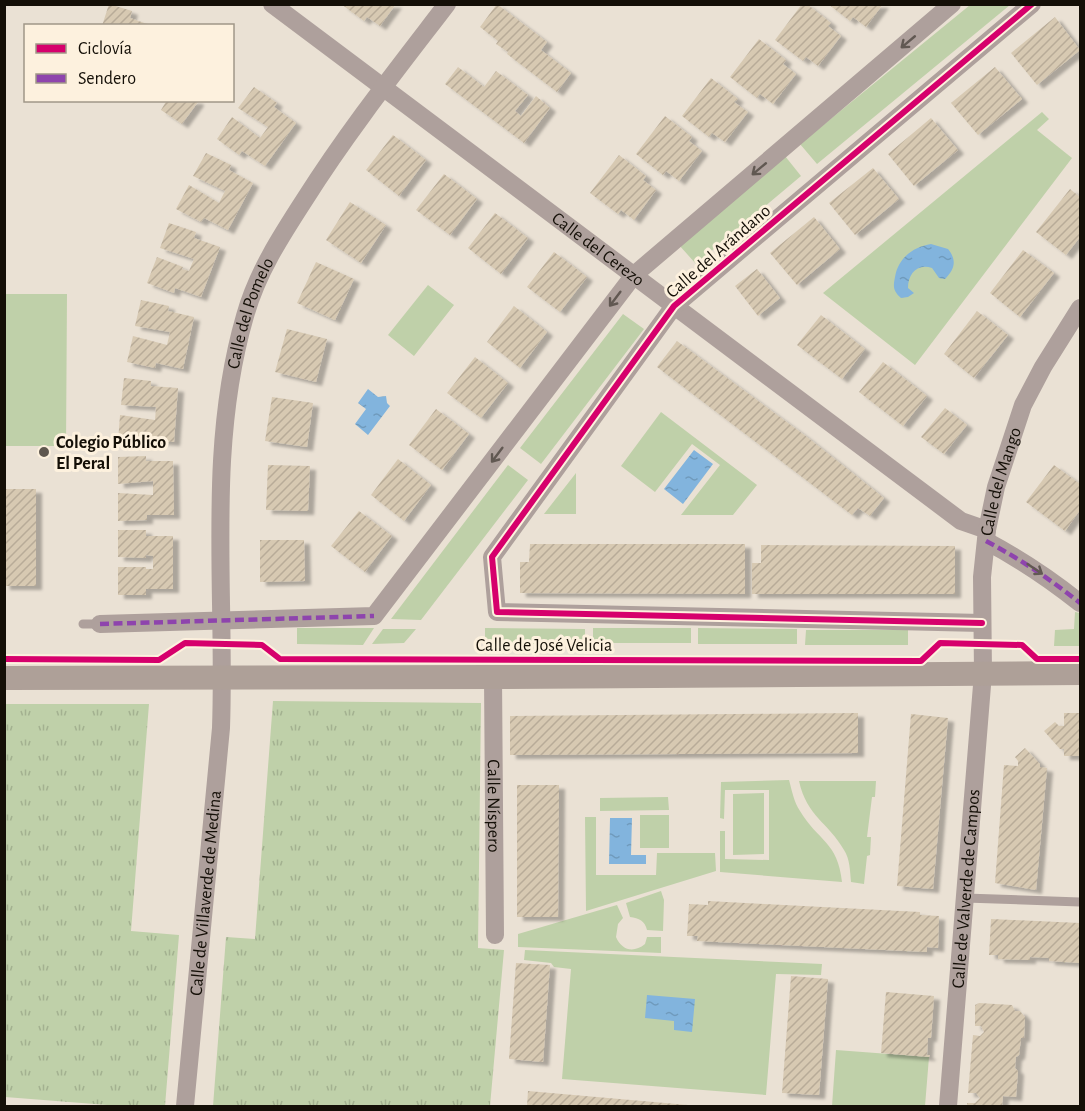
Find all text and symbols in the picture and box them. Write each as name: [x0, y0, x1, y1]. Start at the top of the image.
legend: [24, 24, 234, 102]
one-way arrow: [900, 36, 916, 49]
text: Ciclovía: [78, 40, 132, 58]
text: Sendero: [78, 70, 136, 88]
one-way arrow: [751, 162, 767, 175]
street label: Calle del Arándano: [663, 202, 774, 302]
street label: Calle del Cerezo: [548, 209, 647, 290]
street label: Calle del Pomelo: [225, 255, 278, 370]
one-way arrow: [609, 291, 622, 307]
street label: Calle del Mango: [978, 425, 1025, 537]
place label: Colegio Público El Peral: [56, 434, 166, 473]
marker: Colegio Público El Peral: [37, 445, 51, 459]
one-way arrow: [491, 446, 504, 462]
one-way arrow: [1026, 563, 1043, 575]
street label: Calle de José Velicia: [476, 637, 612, 655]
street label: Calle Níspero: [484, 759, 502, 853]
street label: Calle de Valverde de Campos: [950, 788, 984, 989]
street label: Calle de Villaverde de Medina: [188, 790, 225, 997]

